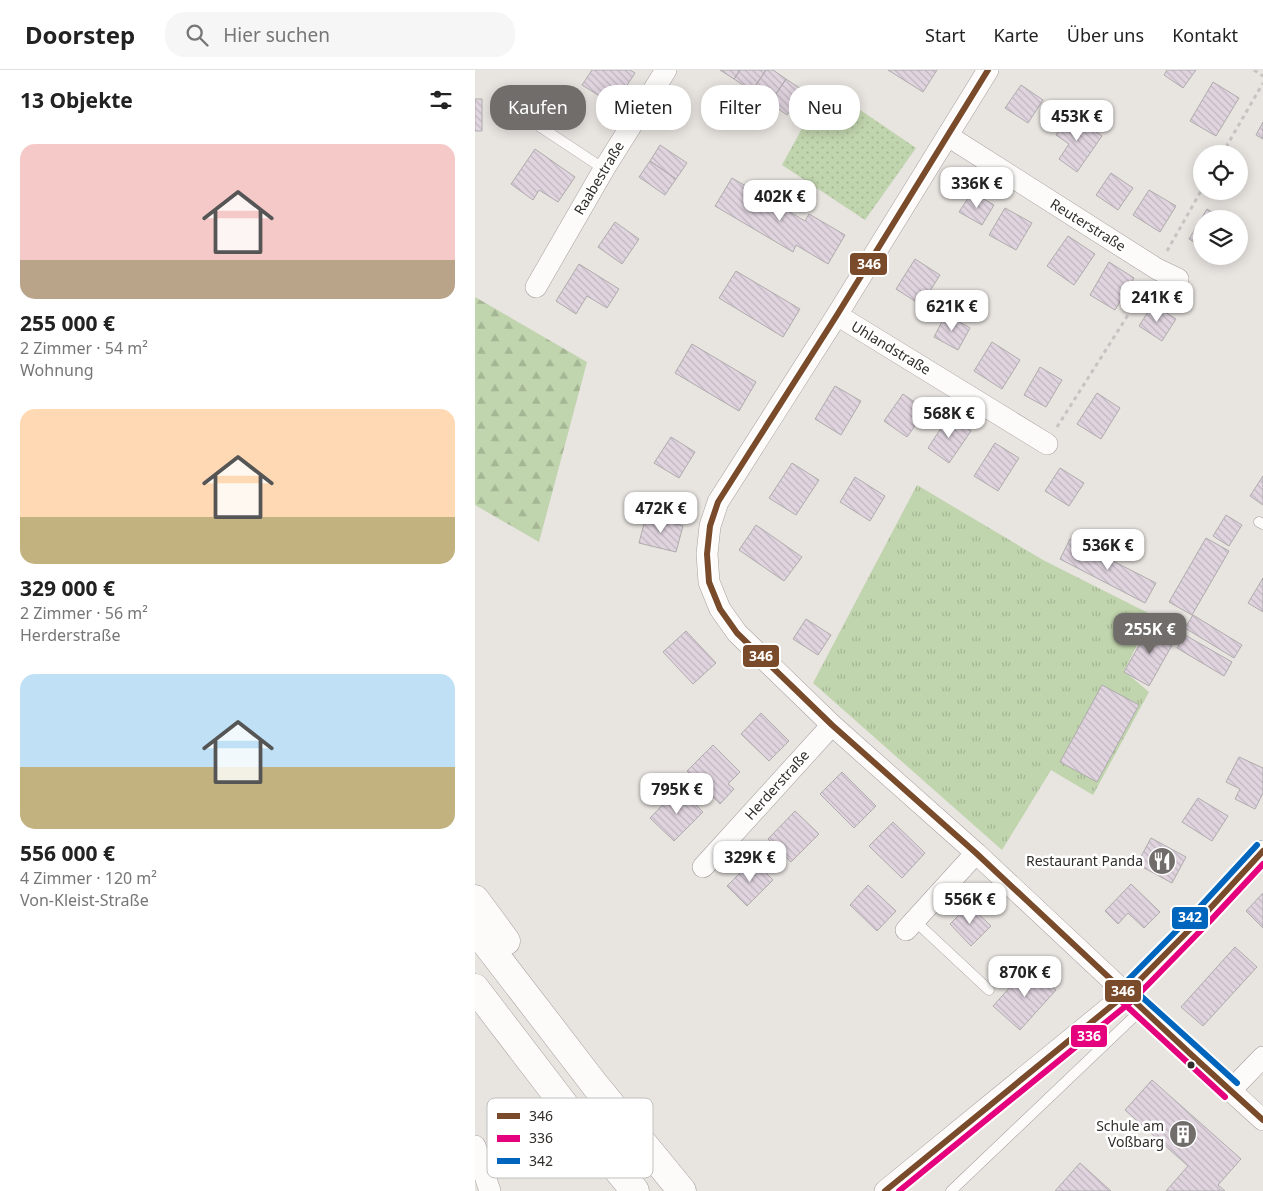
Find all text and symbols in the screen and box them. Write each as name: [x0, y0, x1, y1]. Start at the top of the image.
search box: [165, 12, 515, 57]
text: Doorstep: [25, 18, 135, 51]
icon: search: [183, 21, 211, 49]
text: Hier suchen: [223, 22, 330, 48]
text: Start: [925, 23, 965, 47]
text: Karte: [993, 23, 1039, 47]
text: Über uns: [1067, 23, 1144, 47]
text: Kontakt: [1172, 23, 1238, 47]
chip: Kaufen: [490, 85, 586, 130]
chip: Mieten: [596, 85, 691, 130]
chip: Filter: [701, 85, 779, 130]
chip: Neu: [789, 85, 860, 130]
text: 13 Objekte: [20, 86, 133, 114]
icon: filters: [427, 86, 455, 114]
pin: 453K €: [1036, 100, 1118, 142]
text: 453K €: [1051, 105, 1103, 127]
street label: Raabestraße: [569, 137, 628, 218]
map controls: [1193, 145, 1248, 265]
button: locate: [1193, 145, 1248, 200]
pin: 336K €: [936, 166, 1018, 209]
text: 336K €: [951, 172, 1003, 194]
icon: home: [193, 177, 283, 267]
pin: 402K €: [739, 180, 821, 222]
text: 402K €: [754, 185, 806, 207]
street label: Reuterstraße: [1047, 194, 1130, 255]
button: layers: [1193, 210, 1248, 265]
line badge: 346: [849, 252, 888, 276]
text: 346: [857, 254, 881, 273]
pin: 241K €: [1116, 280, 1198, 323]
text: 241K €: [1131, 286, 1183, 308]
pin: 621K €: [911, 290, 993, 332]
text: 621K €: [926, 295, 978, 317]
text: 255 000 €: [20, 309, 115, 337]
street label: Uhlandstraße: [848, 316, 935, 379]
text: 2 Zimmer · 54 m²: [20, 337, 148, 359]
text: Wohnung: [20, 359, 94, 381]
pin: 568K €: [908, 396, 990, 439]
text: 568K €: [923, 402, 975, 424]
icon: home: [193, 442, 283, 532]
pin: 472K €: [620, 492, 702, 534]
text: 472K €: [635, 497, 687, 519]
pin: 536K €: [1067, 528, 1149, 571]
text: 536K €: [1082, 534, 1134, 556]
text: 329 000 €: [20, 574, 115, 602]
text: 2 Zimmer · 56 m²: [20, 602, 148, 624]
pin: 255K €: [1109, 612, 1191, 655]
text: 255K €: [1124, 618, 1176, 640]
text: Herderstraße: [20, 624, 120, 646]
line badge: 346: [742, 644, 780, 668]
text: 346: [749, 646, 773, 665]
icon: home: [193, 707, 283, 797]
street label: Herderstraße: [740, 746, 813, 824]
pin: 795K €: [636, 772, 718, 815]
text: 795K €: [651, 778, 703, 800]
text: 556 000 €: [20, 839, 115, 867]
pin: 329K €: [709, 840, 791, 883]
text: 329K €: [724, 846, 776, 868]
restaurant icon: Restaurant Panda: [1147, 846, 1177, 876]
place label: Restaurant Panda: [1026, 851, 1143, 870]
text: 4 Zimmer · 120 m²: [20, 867, 157, 889]
pin: 556K €: [929, 882, 1011, 925]
text: 556K €: [944, 888, 996, 910]
text: Von-Kleist-Straße: [20, 889, 149, 911]
line badge: 342: [1171, 906, 1209, 930]
text: 342: [1178, 907, 1202, 926]
pin: 870K €: [984, 956, 1066, 998]
text: 870K €: [999, 961, 1051, 983]
line badge: 346: [1104, 979, 1142, 1003]
text: 346: [1111, 981, 1135, 1000]
line badge: 336: [1070, 1024, 1108, 1048]
text: 336: [1077, 1026, 1101, 1045]
unlabelled marker: [1186, 1060, 1196, 1070]
legend: [487, 1098, 653, 1178]
text: 346: [529, 1106, 553, 1125]
place label: Schule am Voßbarg: [1096, 1116, 1164, 1151]
building icon: Schule am Voßbarg: [1168, 1119, 1198, 1149]
text: 336: [529, 1128, 553, 1147]
text: 342: [529, 1151, 553, 1170]

